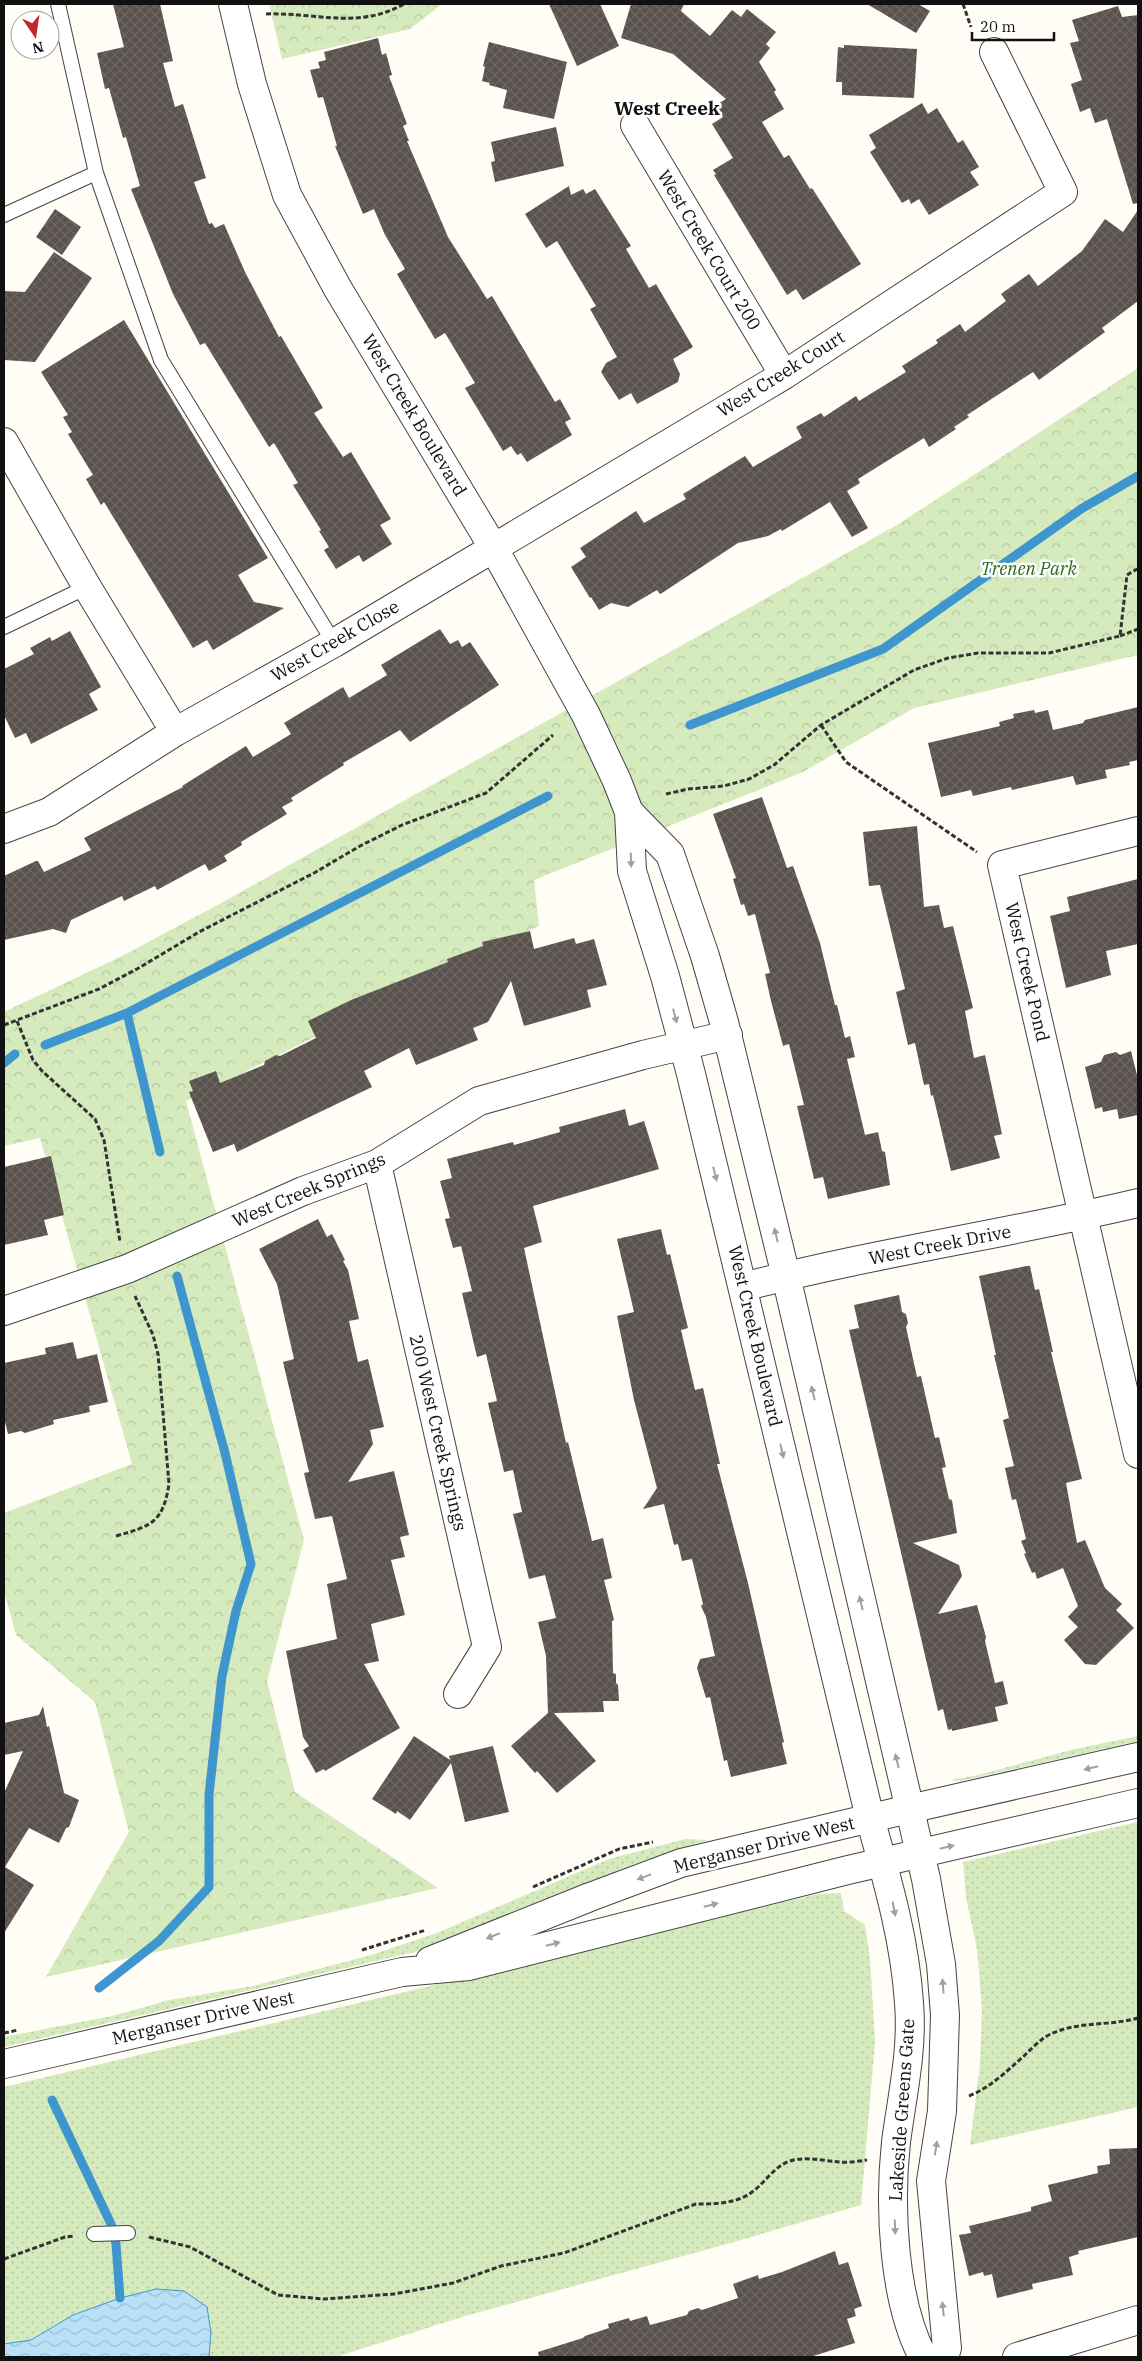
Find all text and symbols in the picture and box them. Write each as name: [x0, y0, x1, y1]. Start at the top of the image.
north arrow: [10, 10, 60, 60]
scale bar: [972, 10, 1054, 42]
text: 20 m: [980, 17, 1016, 36]
text: N: [31, 38, 45, 58]
district label: West Creek: [614, 96, 720, 120]
street label: West Creek Court 200: [653, 166, 766, 334]
street label: West Creek Court: [713, 325, 849, 422]
street label: West Creek Boulevard: [357, 329, 472, 500]
park label: Trenen Park: [981, 557, 1078, 580]
street label: West Creek Close: [266, 594, 403, 687]
one-way arrow: [628, 853, 636, 869]
street label: West Creek Pond: [1000, 900, 1055, 1044]
one-way arrow: [672, 1009, 680, 1024]
street label: West Creek Springs: [229, 1147, 389, 1232]
one-way arrow: [711, 1166, 719, 1181]
street label: West Creek Drive: [867, 1219, 1013, 1270]
one-way arrow: [772, 1227, 780, 1243]
street label: West Creek Boulevard: [723, 1243, 788, 1429]
street label: 200 West Creek Springs: [405, 1333, 472, 1533]
one-way arrow: [809, 1386, 817, 1401]
one-way arrow: [778, 1443, 786, 1458]
one-way arrow: [857, 1595, 865, 1610]
one-way arrow: [893, 1753, 901, 1769]
one-way arrow: [1083, 1764, 1098, 1772]
street label: Merganser Drive West: [671, 1811, 857, 1878]
one-way arrow: [939, 1843, 954, 1851]
one-way arrow: [636, 1873, 651, 1881]
one-way arrow: [703, 1901, 718, 1909]
one-way arrow: [890, 1902, 898, 1917]
one-way arrow: [485, 1932, 500, 1940]
one-way arrow: [546, 1940, 561, 1948]
one-way arrow: [939, 1977, 947, 1993]
street label: Merganser Drive West: [110, 1985, 296, 2050]
street label: Lakeside Greens Gate: [884, 2018, 919, 2202]
one-way arrow: [932, 2139, 940, 2155]
one-way arrow: [891, 2219, 899, 2235]
one-way arrow: [939, 2301, 947, 2317]

